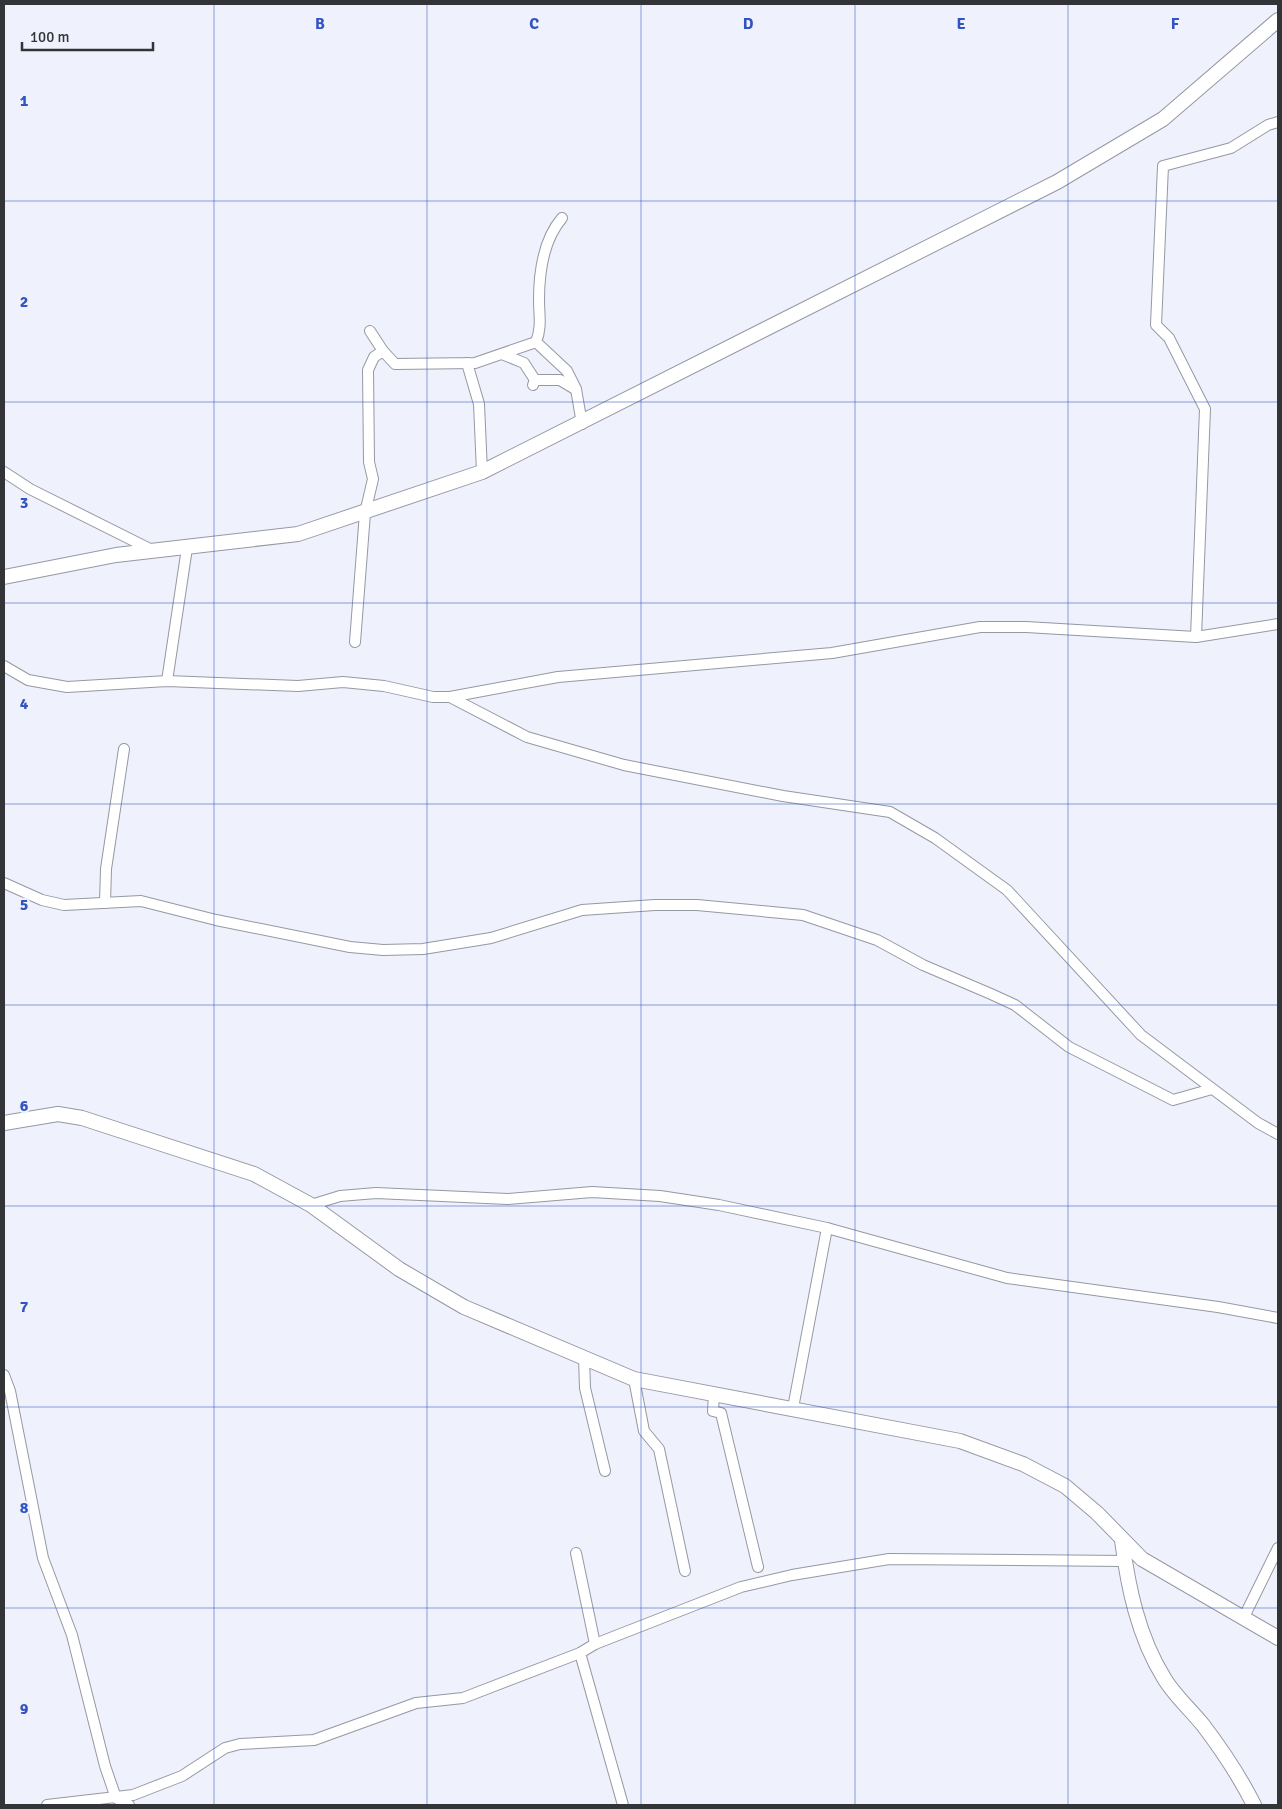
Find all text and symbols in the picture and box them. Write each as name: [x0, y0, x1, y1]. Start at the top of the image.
text: B: [315, 14, 325, 34]
text: C: [529, 14, 539, 34]
text: D: [743, 14, 754, 34]
text: E: [956, 14, 966, 34]
text: F: [1171, 14, 1180, 34]
scale bar: [22, 20, 154, 52]
text: 100 m: [30, 28, 70, 46]
text: 1: [20, 91, 29, 111]
text: 2: [20, 292, 28, 312]
text: 3: [20, 493, 28, 513]
text: 4: [20, 694, 29, 714]
text: 5: [20, 895, 28, 915]
text: 6: [20, 1096, 29, 1116]
text: 7: [20, 1297, 29, 1317]
text: 8: [20, 1498, 29, 1518]
text: 9: [20, 1699, 29, 1719]

